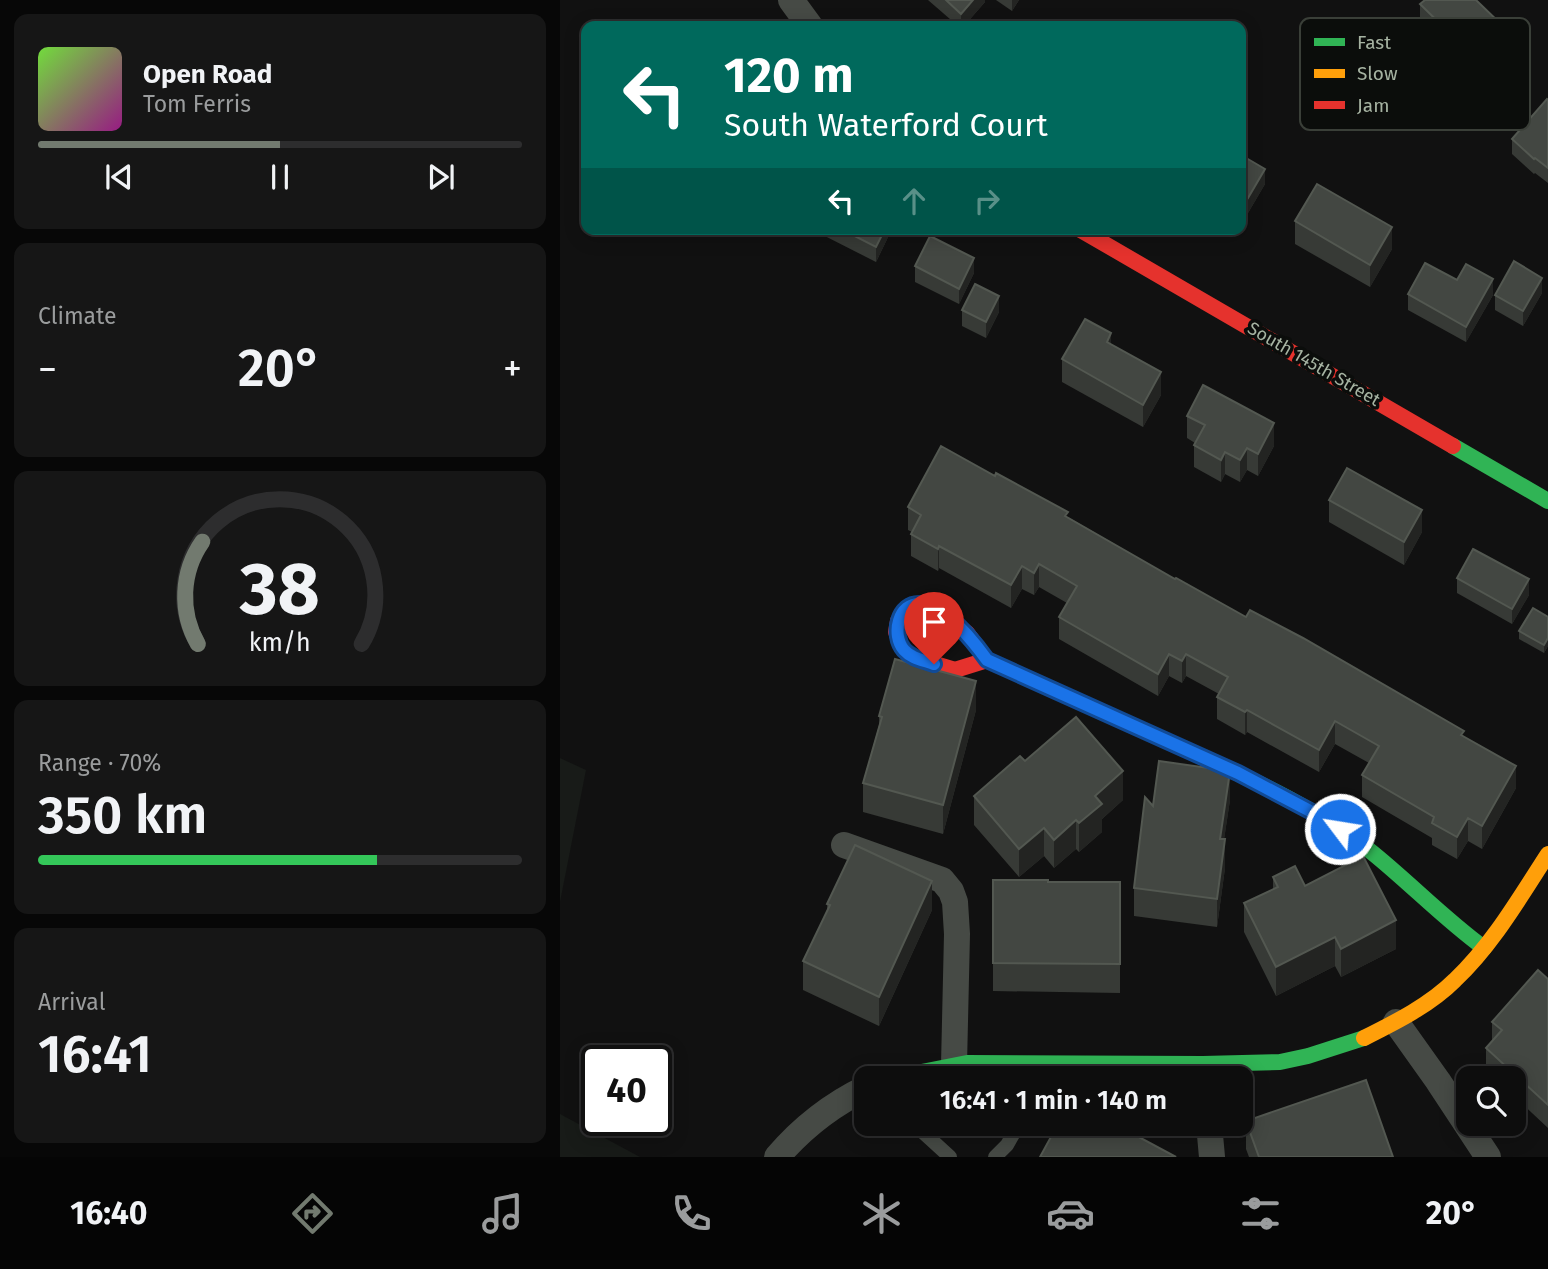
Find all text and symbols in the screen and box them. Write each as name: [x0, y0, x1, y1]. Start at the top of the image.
legend: [1300, 18, 1530, 130]
text: Fast: [1357, 31, 1391, 54]
text: 120 m: [724, 46, 854, 105]
icon: left: [609, 49, 700, 140]
text: Open Road: [143, 59, 272, 90]
text: Slow: [1357, 62, 1398, 85]
text: Tom Ferris: [143, 90, 251, 118]
text: Jam: [1357, 94, 1389, 117]
text: South Waterford Court: [724, 106, 1048, 144]
icon: previous: [100, 158, 138, 196]
icon: pause: [261, 158, 299, 196]
icon: next: [422, 158, 460, 196]
icon: left: [822, 182, 860, 220]
icon: ahead: [895, 182, 933, 220]
icon: right: [968, 182, 1006, 220]
text: Climate: [38, 302, 117, 330]
street label: South 145th Street: [1244, 317, 1385, 411]
text: 20°: [238, 337, 322, 400]
text: −: [38, 346, 57, 392]
text: +: [503, 346, 522, 392]
text: 38: [239, 547, 320, 634]
pin: [904, 592, 964, 664]
icon: arrive: [915, 603, 953, 641]
text: km/h: [249, 628, 311, 658]
text: Range · 70%: [38, 749, 161, 777]
text: 350 km: [38, 784, 207, 847]
position arrow: [1303, 792, 1377, 866]
text: Arrival: [38, 988, 105, 1016]
text: 16:41: [38, 1023, 152, 1086]
speed limit sign: 40: [581, 1045, 672, 1136]
map controls: [1456, 1066, 1526, 1136]
button: search: [1456, 1066, 1526, 1136]
text: 16:41 · 1 min · 140 m: [940, 1085, 1167, 1116]
icon: directions: [288, 1189, 337, 1238]
icon: music: [478, 1189, 527, 1238]
icon: phone: [667, 1189, 716, 1238]
icon: climate: [857, 1189, 906, 1238]
icon: car: [1046, 1189, 1095, 1238]
icon: filters: [1236, 1189, 1285, 1238]
text: 16:40: [70, 1194, 148, 1232]
text: 20°: [1426, 1194, 1478, 1232]

